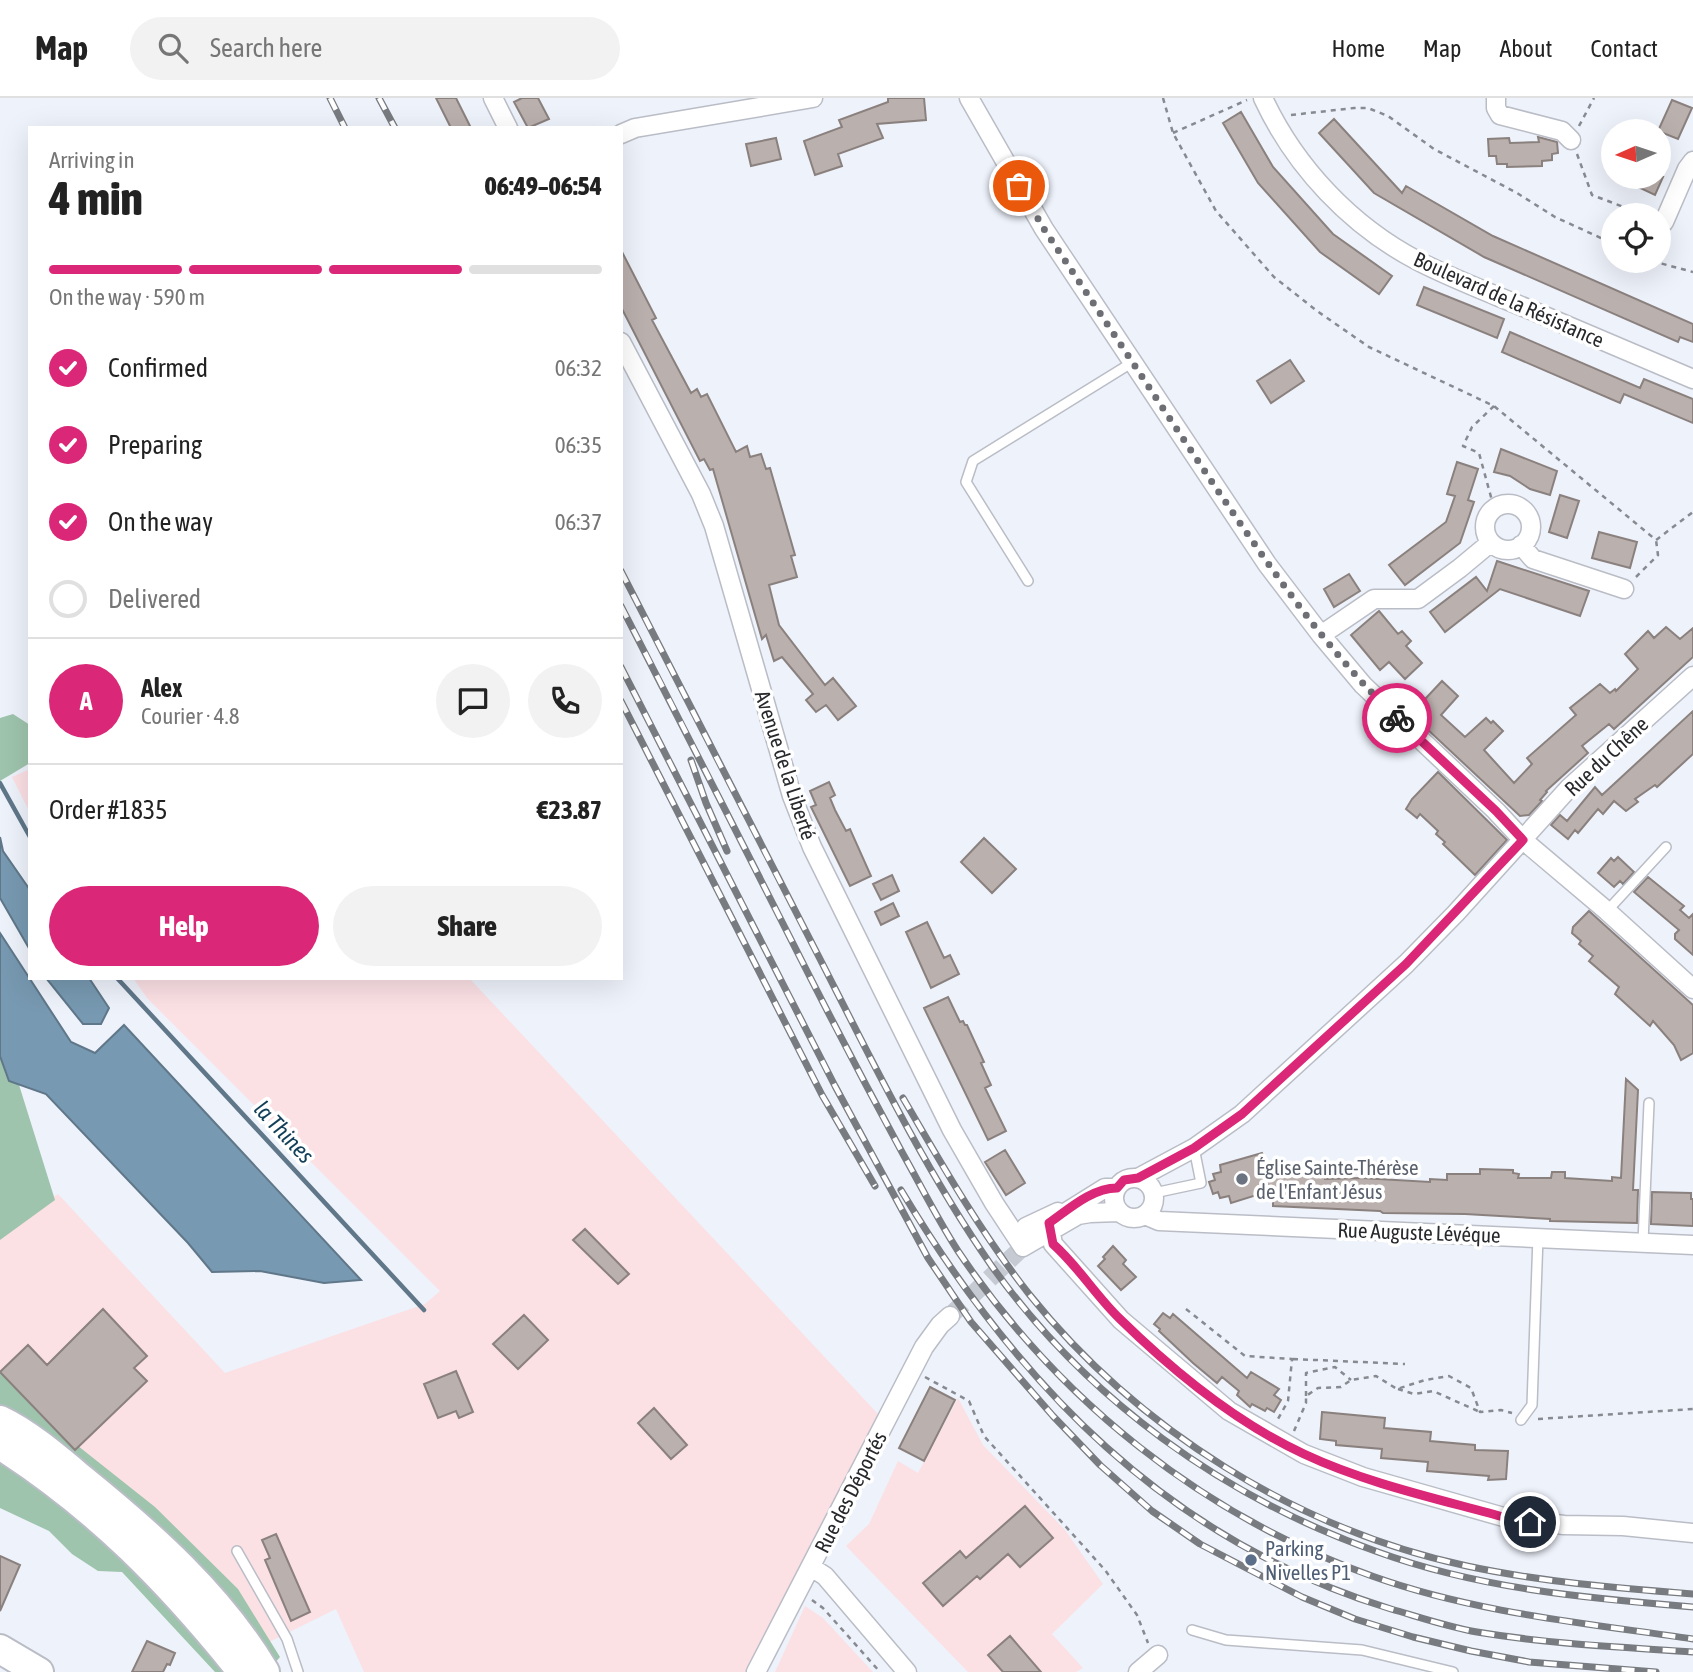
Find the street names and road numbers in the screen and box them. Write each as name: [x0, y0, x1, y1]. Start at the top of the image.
street label: Boulevard de la Résistance: [1410, 246, 1608, 352]
street label: Avenue de la Liberté: [751, 687, 821, 843]
street label: Rue du Chêne: [1559, 711, 1653, 801]
street label: Rue Auguste Lévéque: [1337, 1217, 1501, 1247]
street label: Rue des Déportés: [809, 1427, 891, 1557]

